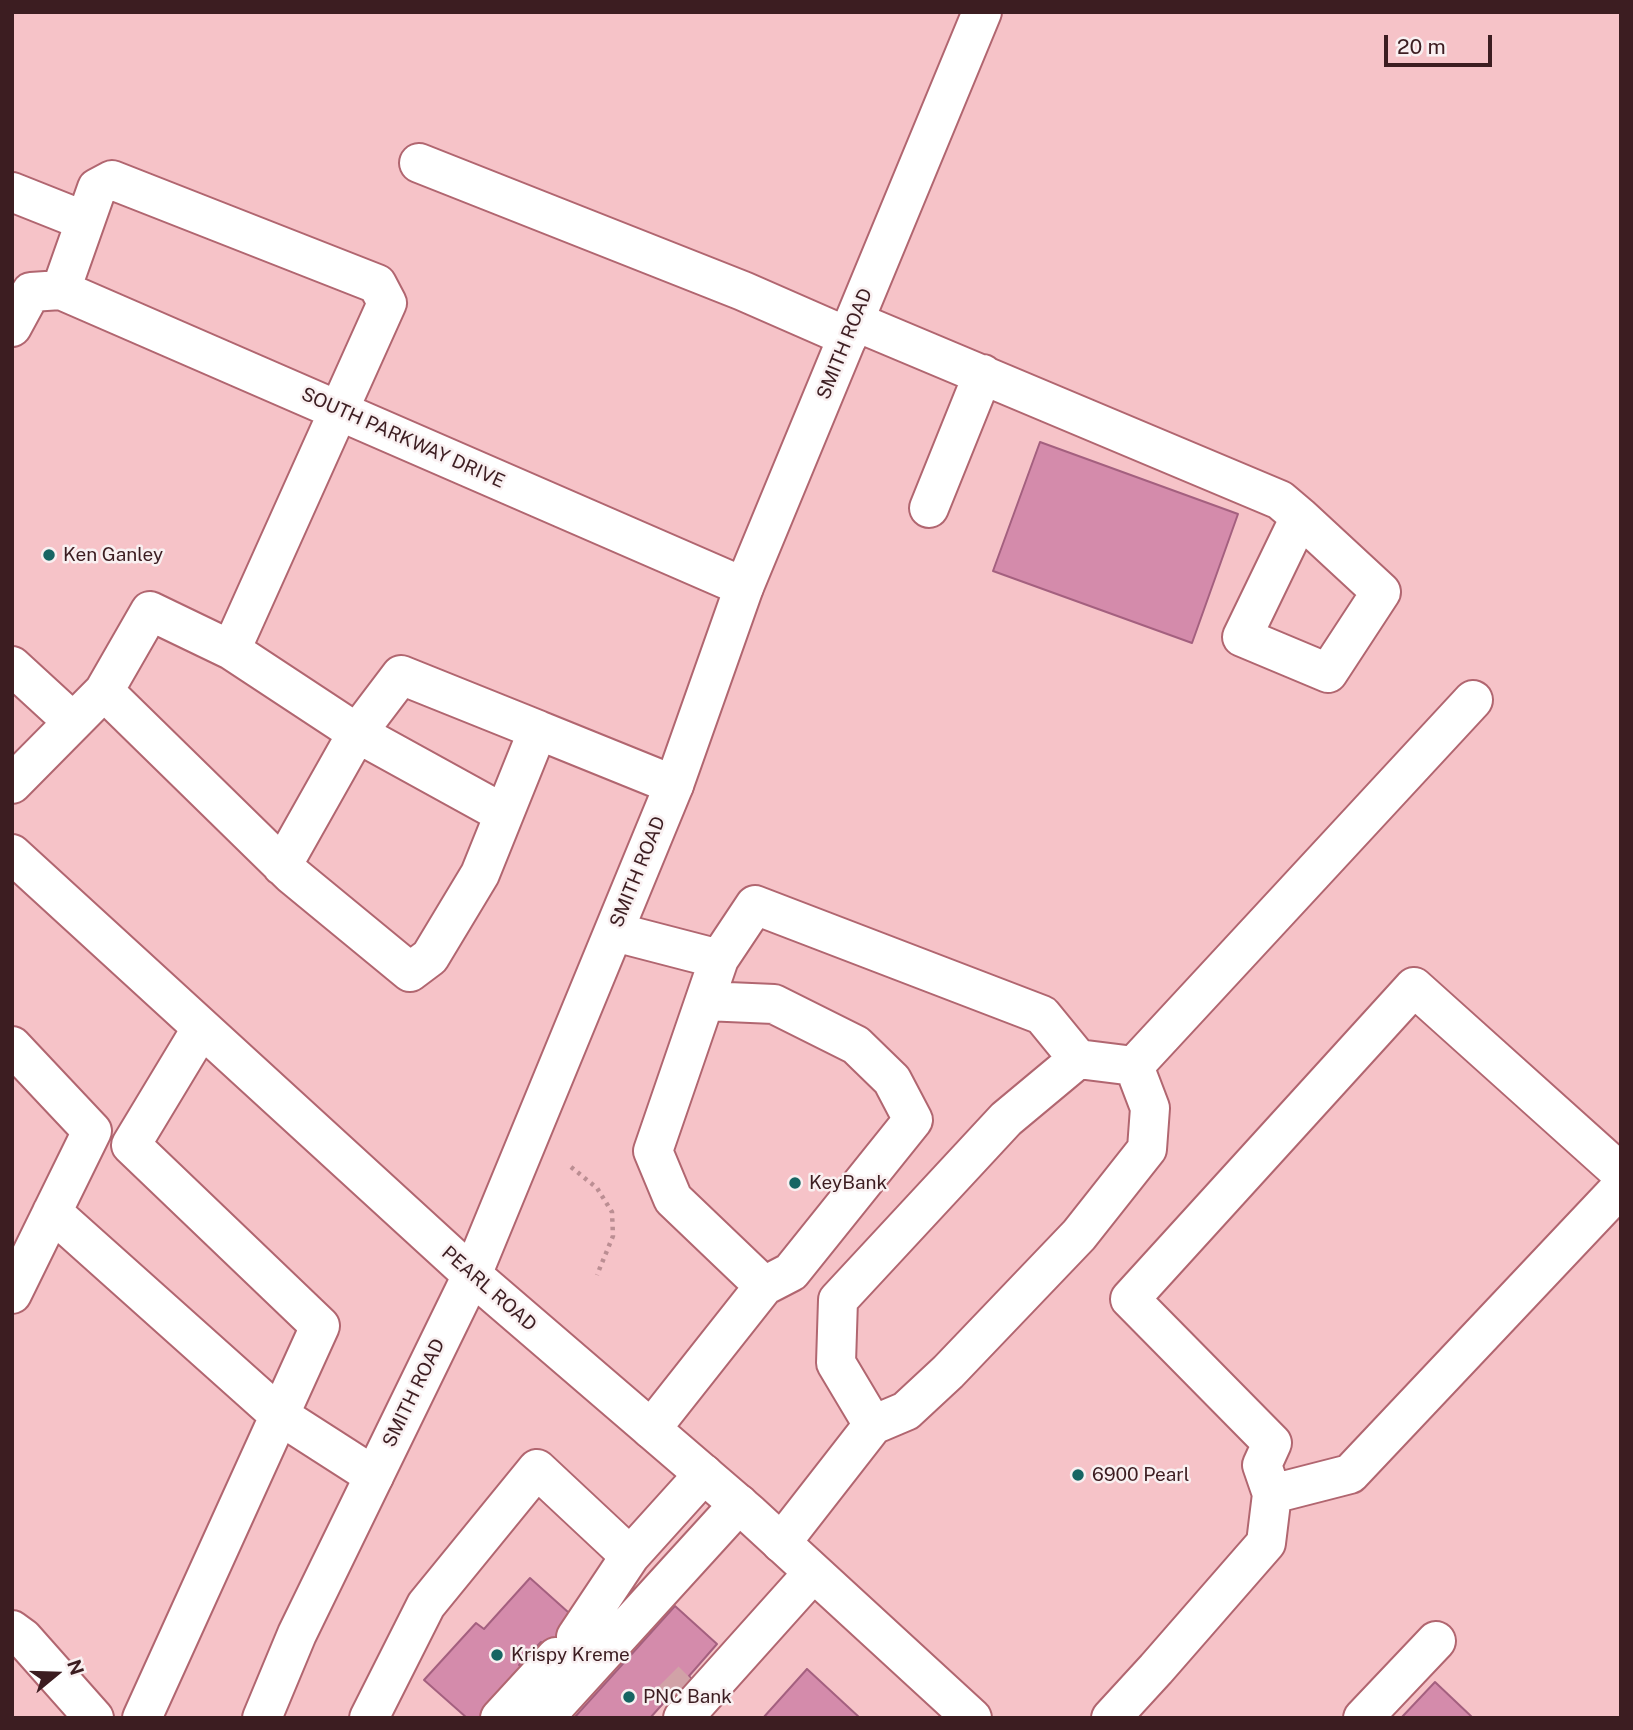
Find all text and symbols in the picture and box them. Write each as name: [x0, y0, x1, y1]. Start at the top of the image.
scale bar: [1388, 21, 1496, 65]
text: 20 m: [1397, 34, 1446, 59]
street label: SMITH ROAD: [812, 285, 878, 403]
street label: SOUTH PARKWAY DRIVE: [298, 383, 508, 493]
place label: Ken Ganley: [63, 544, 163, 566]
marker: Ken Ganley: [41, 547, 57, 563]
street label: SMITH ROAD: [605, 813, 671, 931]
place label: KeyBank: [809, 1172, 887, 1194]
marker: KeyBank: [787, 1175, 803, 1191]
street label: PEARL ROAD: [437, 1242, 541, 1336]
street label: SMITH ROAD: [378, 1335, 450, 1451]
place label: 6900 Pearl: [1092, 1464, 1189, 1486]
marker: 6900 Pearl: [1070, 1467, 1086, 1483]
north arrow: [21, 1639, 91, 1709]
place label: Krispy Kreme: [511, 1644, 630, 1666]
marker: Krispy Kreme: [489, 1647, 505, 1663]
text: N: [63, 1657, 89, 1678]
place label: PNC Bank: [643, 1686, 732, 1708]
marker: PNC Bank: [621, 1689, 637, 1705]

